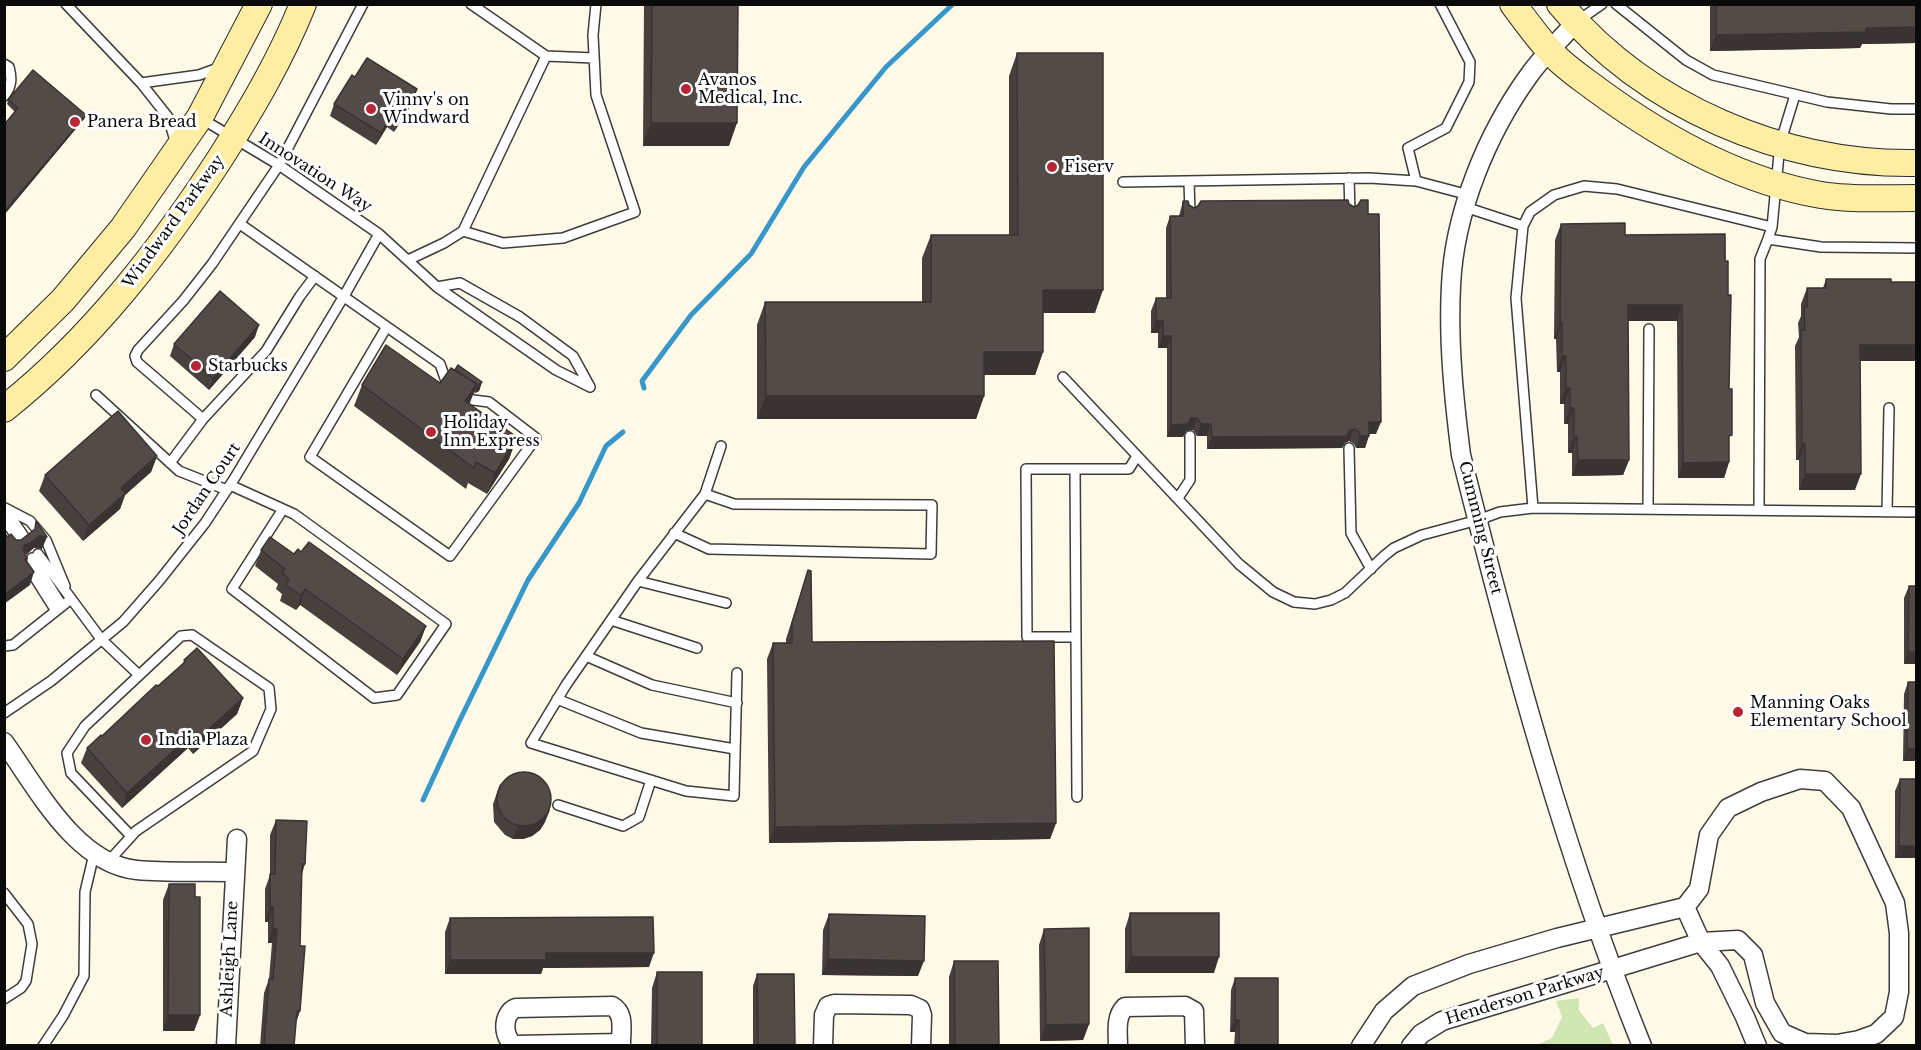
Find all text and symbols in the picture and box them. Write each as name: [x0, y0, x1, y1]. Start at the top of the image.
place label: Avanos Medical, Inc.: [698, 70, 803, 108]
marker: Avanos Medical, Inc.: [679, 82, 693, 96]
place label: Vinny's on Windward: [383, 90, 469, 128]
marker: Vinny's on Windward: [364, 102, 378, 116]
place label: Panera Bread: [87, 112, 197, 132]
marker: Panera Bread: [68, 115, 82, 129]
street label: Innovation Way: [255, 129, 375, 217]
street label: Windward Parkway: [119, 151, 229, 293]
place label: Fiserv: [1064, 157, 1114, 177]
marker: Fiserv: [1045, 160, 1059, 174]
place label: Starbucks: [208, 356, 288, 376]
marker: Starbucks: [189, 359, 203, 373]
place label: Holiday Inn Express: [443, 413, 540, 451]
marker: Holiday Inn Express: [424, 425, 438, 439]
street label: Jordan Court: [169, 439, 245, 539]
street label: Cumming Street: [1454, 459, 1506, 597]
place label: Manning Oaks Elementary School: [1750, 693, 1907, 731]
marker: Manning Oaks Elementary School: [1731, 705, 1745, 719]
place label: India Plaza: [158, 730, 248, 750]
marker: India Plaza: [139, 733, 153, 747]
street label: Ashleigh Lane: [217, 900, 243, 1018]
street label: Henderson Parkway: [1443, 963, 1607, 1029]

